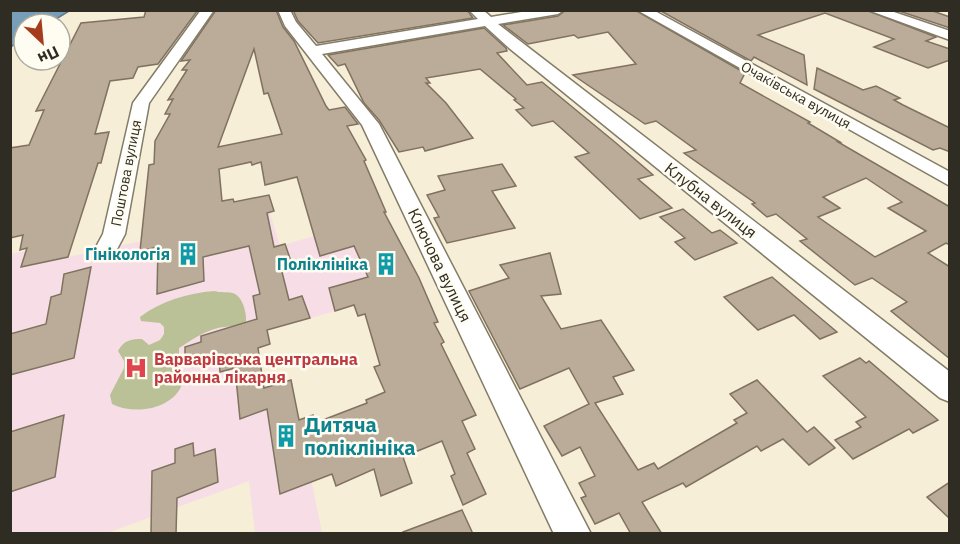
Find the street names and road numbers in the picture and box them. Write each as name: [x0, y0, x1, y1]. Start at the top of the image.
street label: Очаківська вулиця: [738, 57, 854, 133]
street label: Поштова вулиця: [107, 118, 145, 228]
street label: Клубна вулиця: [661, 158, 761, 242]
street label: Ключова вулиця: [404, 205, 476, 325]

